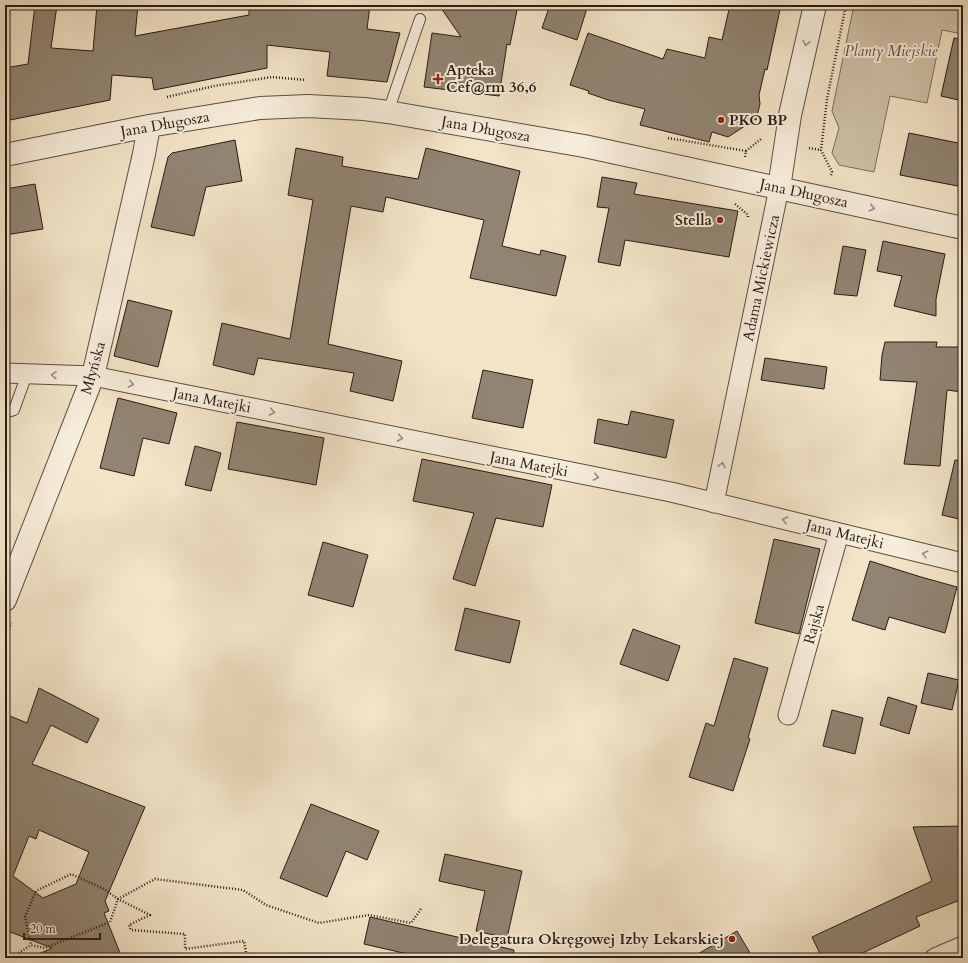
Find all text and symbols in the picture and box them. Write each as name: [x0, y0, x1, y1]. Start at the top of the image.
one-way arrow: [803, 40, 811, 46]
park label: Planty Miejskie: [845, 41, 938, 61]
place label: Apteka Cef@rm 36,6: [446, 60, 537, 97]
marker: Apteka Cef@rm 36,6: [433, 74, 443, 84]
street label: Jana Długosza: [117, 106, 212, 142]
place label: PKO BP: [729, 110, 787, 130]
street label: Jana Długosza: [438, 111, 533, 147]
marker: PKO BP: [716, 115, 726, 125]
street label: Jana Długosza: [756, 173, 851, 212]
one-way arrow: [869, 203, 875, 211]
place label: Stella: [675, 210, 713, 230]
street label: Adama Mickiewicza: [738, 212, 784, 343]
marker: Stella: [715, 215, 725, 225]
street label: Młyńska: [76, 339, 110, 397]
one-way arrow: [51, 371, 57, 379]
one-way arrow: [128, 379, 134, 387]
street label: Jana Matejki: [169, 382, 253, 417]
one-way arrow: [269, 407, 275, 416]
one-way arrow: [397, 433, 403, 441]
street label: Jana Matejki: [486, 446, 570, 481]
one-way arrow: [718, 462, 726, 468]
one-way arrow: [593, 473, 599, 481]
street label: Jana Matejki: [802, 514, 886, 553]
one-way arrow: [782, 516, 788, 524]
one-way arrow: [922, 550, 928, 558]
street label: Rajska: [799, 601, 829, 646]
scale bar: [24, 915, 100, 941]
text: 20 m: [30, 921, 57, 937]
place label: Delegatura Okręgowej Izby Lekarskiej: [459, 929, 724, 949]
marker: Delegatura Okręgowej Izby Lekarskiej: [727, 934, 737, 944]

